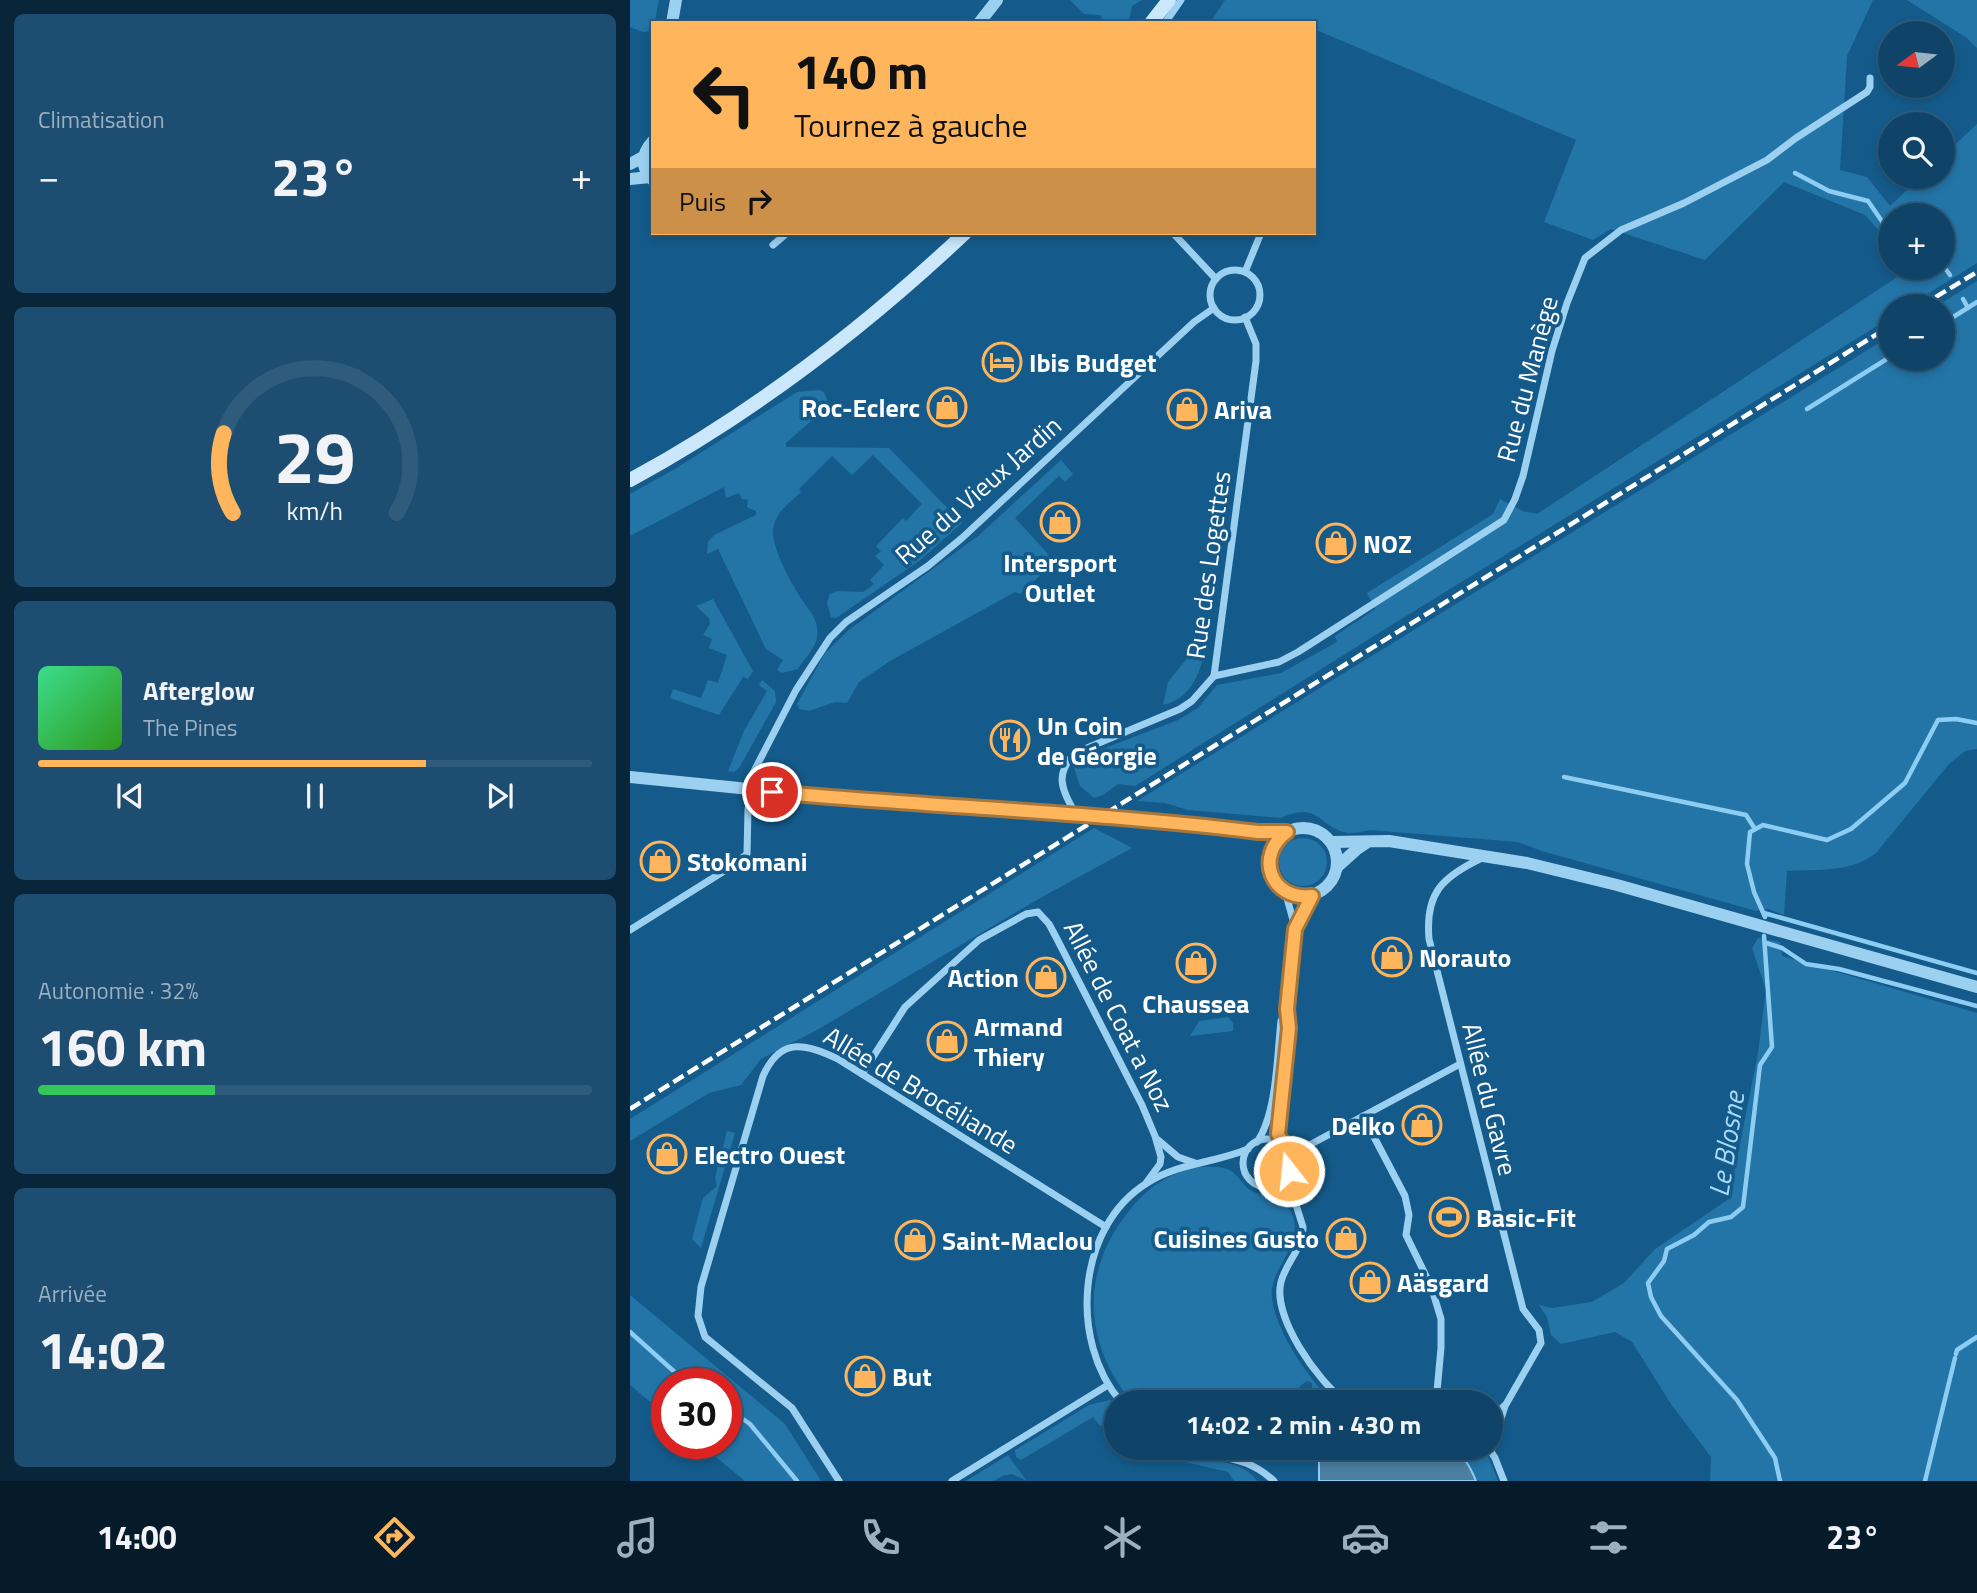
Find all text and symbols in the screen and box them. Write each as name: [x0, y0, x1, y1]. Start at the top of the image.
north arrow: [1878, 21, 1955, 98]
map controls: [1878, 21, 1955, 371]
text: 140 m: [794, 33, 928, 108]
icon: left: [679, 49, 770, 140]
text: Tournez à gauche: [794, 101, 1028, 149]
text: Climatisation: [38, 102, 165, 137]
button: search: [1878, 112, 1955, 189]
text: 23°: [271, 137, 359, 216]
text: −: [38, 147, 59, 205]
text: +: [571, 147, 592, 205]
text: Puis: [679, 182, 726, 221]
icon: right: [740, 182, 778, 220]
button: +: [1878, 203, 1955, 280]
street label: Rue du Manège: [1486, 292, 1568, 466]
button: −: [1878, 294, 1955, 371]
hotel icon: Ibis Budget: [981, 341, 1023, 383]
place label: Ibis Budget: [1029, 343, 1156, 382]
shop icon: Roc-Eclerc: [926, 386, 968, 428]
place label: Roc-Eclerc: [801, 388, 920, 427]
shop icon: Ariva: [1166, 388, 1208, 430]
place label: Ariva: [1214, 390, 1272, 429]
text: 29: [274, 402, 356, 512]
street label: Rue du Vieux Jardin: [886, 406, 1070, 574]
street label: Rue des Logettes: [1176, 469, 1240, 661]
text: km/h: [287, 492, 343, 530]
shop icon: Intersport Outlet: [1039, 501, 1081, 543]
shop icon: NOZ: [1315, 522, 1357, 564]
place label: NOZ: [1363, 524, 1412, 563]
place label: Intersport Outlet: [1003, 543, 1117, 612]
text: Afterglow: [143, 671, 255, 710]
place label: Un Coin de Géorgie: [1037, 706, 1157, 775]
text: The Pines: [143, 710, 237, 745]
restaurant icon: Un Coin de Géorgie: [989, 719, 1031, 761]
pin: [742, 762, 802, 822]
icon: arrive: [753, 773, 791, 811]
icon: previous: [111, 777, 149, 815]
icon: pause: [296, 777, 334, 815]
icon: next: [481, 777, 519, 815]
shop icon: Stokomani: [639, 840, 681, 882]
place label: Stokomani: [687, 842, 807, 881]
street label: Allée de Coat a Noz: [1054, 914, 1184, 1118]
shop icon: Norauto: [1371, 936, 1413, 978]
place label: Norauto: [1419, 938, 1511, 977]
shop icon: Chaussea: [1175, 942, 1217, 984]
shop icon: Action: [1025, 956, 1067, 998]
place label: Action: [947, 958, 1019, 997]
text: Autonomie · 32%: [38, 973, 198, 1008]
place label: Chaussea: [1142, 984, 1250, 1023]
text: 160 km: [38, 1007, 207, 1086]
place label: Armand Thiery: [974, 1007, 1063, 1076]
street label: Allée de Brocéliande: [816, 1017, 1026, 1163]
street label: Allée du Gavre: [1452, 1019, 1528, 1179]
shop icon: Armand Thiery: [926, 1020, 968, 1062]
water label: Le Blosne: [1696, 1086, 1756, 1200]
shop icon: Delko: [1401, 1104, 1443, 1146]
place label: Delko: [1331, 1106, 1395, 1145]
shop icon: Electro Ouest: [646, 1133, 688, 1175]
position arrow: [1252, 1134, 1326, 1208]
place label: Electro Ouest: [694, 1135, 845, 1174]
sports icon: Basic-Fit: [1428, 1196, 1470, 1238]
place label: Basic-Fit: [1476, 1198, 1576, 1237]
shop icon: Cuisines Gusto: [1325, 1217, 1367, 1259]
shop icon: Saint-Maclou: [894, 1219, 936, 1261]
place label: Cuisines Gusto: [1154, 1219, 1319, 1258]
place label: Saint-Maclou: [942, 1221, 1093, 1260]
shop icon: Aäsgard: [1349, 1261, 1391, 1303]
place label: Aäsgard: [1397, 1263, 1489, 1302]
text: Arrivée: [38, 1276, 107, 1311]
text: 14:02: [38, 1310, 168, 1389]
shop icon: But: [844, 1355, 886, 1397]
place label: But: [892, 1357, 932, 1396]
speed limit sign: 30: [651, 1368, 742, 1459]
text: 14:02 · 2 min · 430 m: [1186, 1405, 1421, 1444]
text: 14:00: [97, 1513, 177, 1561]
icon: directions: [370, 1513, 419, 1562]
icon: music: [613, 1513, 662, 1562]
icon: phone: [856, 1513, 905, 1562]
icon: climate: [1098, 1513, 1147, 1562]
icon: car: [1341, 1513, 1390, 1562]
icon: filters: [1584, 1513, 1633, 1562]
text: 23°: [1826, 1513, 1880, 1561]

